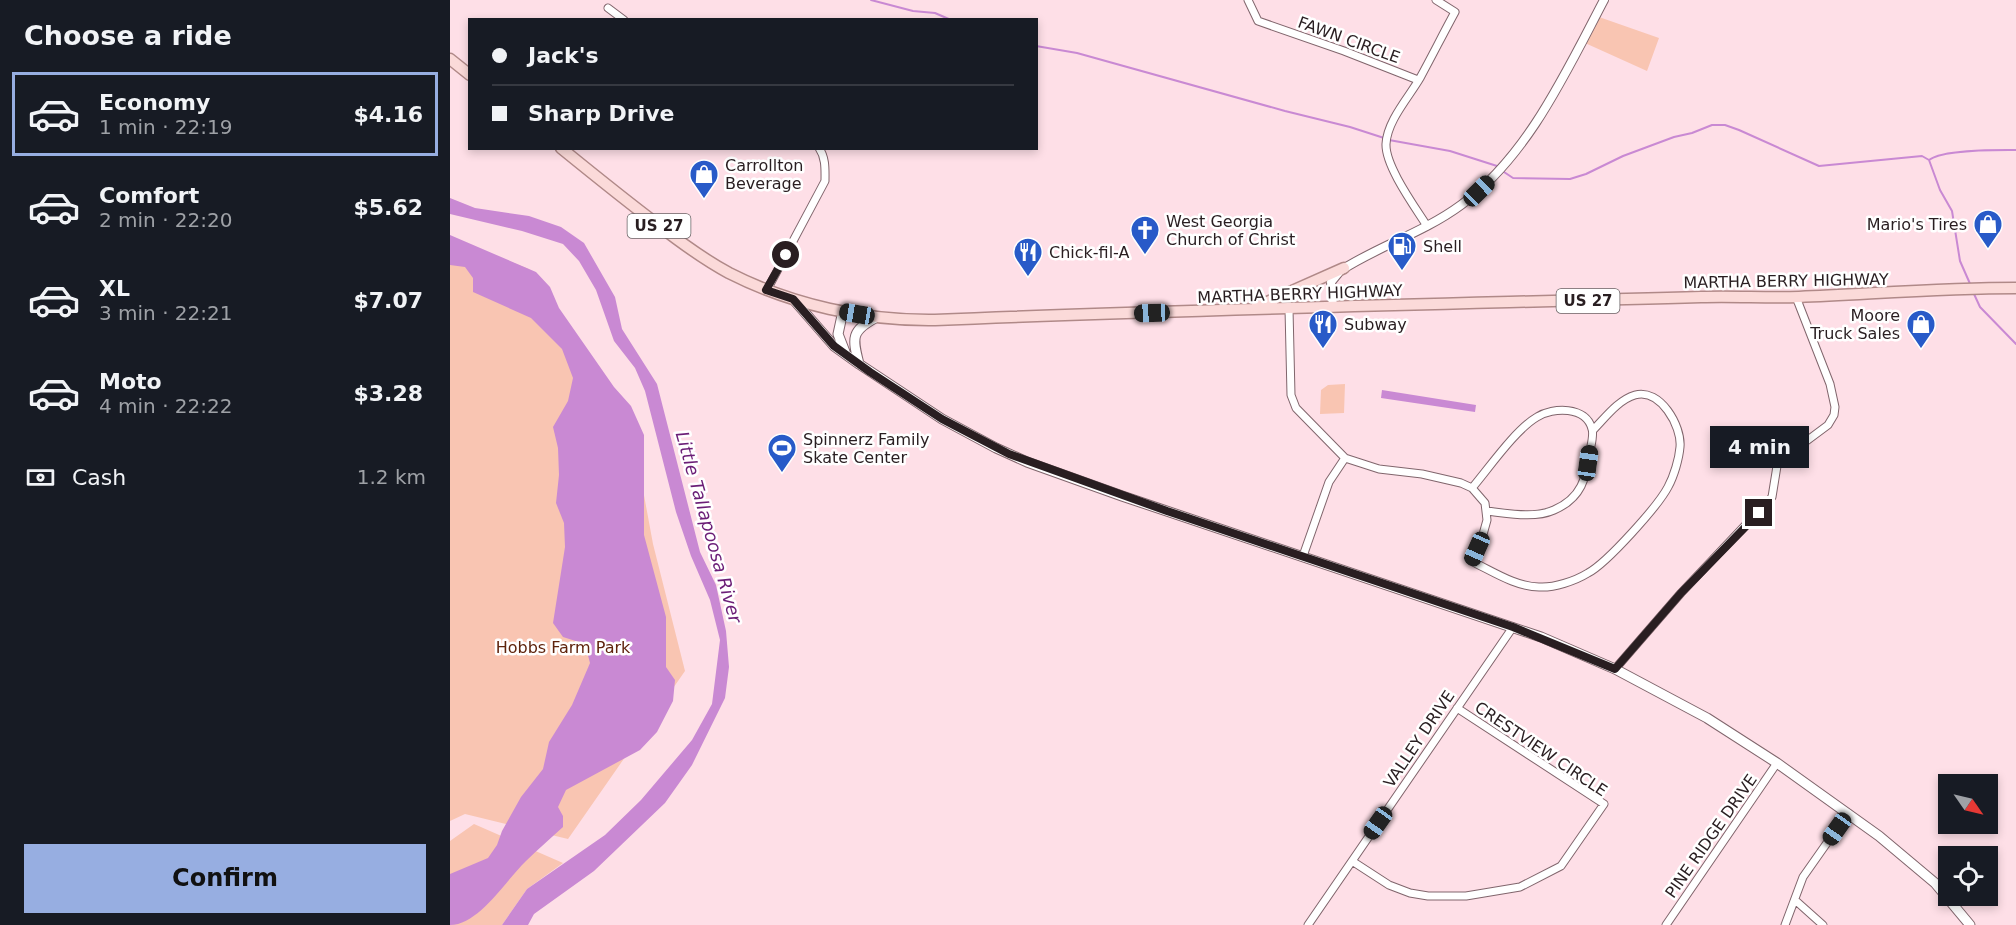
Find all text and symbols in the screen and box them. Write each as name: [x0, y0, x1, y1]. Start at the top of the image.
street label: FAWN CIRCLE: [1295, 13, 1403, 67]
text: Choose a ride: [24, 20, 232, 51]
text: Jack's: [528, 43, 599, 68]
icon: car: [27, 87, 81, 141]
text: Economy: [99, 90, 210, 115]
text: Sharp Drive: [528, 101, 675, 126]
text: $4.16: [353, 102, 423, 127]
text: 1 min · 22:19: [99, 115, 233, 139]
place label: Carrollton Beverage: [725, 156, 803, 193]
shop icon: Carrollton Beverage: [688, 158, 720, 200]
car: [1460, 172, 1498, 210]
icon: car: [27, 180, 81, 234]
text: Comfort: [99, 183, 199, 208]
text: $5.62: [353, 195, 423, 220]
text: 2 min · 22:20: [99, 208, 233, 232]
shop icon: Mario's Tires: [1972, 208, 2004, 250]
place label: West Georgia Church of Christ: [1166, 212, 1295, 249]
road number: US 27: [628, 214, 690, 238]
church icon: West Georgia Church of Christ: [1129, 214, 1161, 256]
place label: Mario's Tires: [1867, 215, 1967, 234]
fuel station icon: Shell: [1386, 230, 1418, 272]
restaurant icon: Chick-fil-A: [1012, 236, 1044, 278]
place label: Shell: [1423, 237, 1462, 256]
route start: [772, 241, 799, 268]
place label: Chick-fil-A: [1049, 243, 1130, 262]
street label: MARTHA BERRY HIGHWAY: [1683, 270, 1889, 292]
icon: car: [27, 273, 81, 327]
text: XL: [99, 276, 130, 301]
street label: MARTHA BERRY HIGHWAY: [1197, 281, 1403, 307]
text: $7.07: [353, 288, 423, 313]
road number: US 27: [1556, 289, 1620, 313]
text: 3 min · 22:21: [99, 301, 233, 325]
car: [838, 302, 876, 326]
car: [1134, 303, 1170, 323]
place label: Moore Truck Sales: [1809, 306, 1900, 343]
restaurant icon: Subway: [1307, 308, 1339, 350]
shop icon: Moore Truck Sales: [1905, 308, 1937, 350]
place label: Subway: [1344, 315, 1407, 334]
icon: car: [27, 366, 81, 420]
text: Moto: [99, 369, 162, 394]
text: $3.28: [353, 381, 423, 406]
text: 4 min · 22:22: [99, 394, 233, 418]
callout: 4 min: [1710, 426, 1808, 468]
water label: Little Tallapoosa River: [672, 429, 747, 627]
place label: Spinnerz Family Skate Center: [803, 430, 929, 467]
sports icon: Spinnerz Family Skate Center: [766, 432, 798, 474]
text: 4 min: [1728, 435, 1791, 459]
car: [1577, 444, 1599, 482]
icon: cash: [24, 461, 57, 494]
text: Cash: [72, 465, 126, 490]
text: 1.2 km: [357, 465, 426, 489]
route end: [1745, 499, 1772, 526]
car: [1461, 529, 1493, 569]
park label: Hobbs Farm Park: [496, 638, 631, 657]
street label: VALLEY DRIVE: [1380, 687, 1458, 791]
street label: CRESTVIEW CIRCLE: [1471, 698, 1611, 800]
street label: PINE RIDGE DRIVE: [1661, 771, 1761, 901]
north arrow: [1938, 774, 1998, 834]
map controls: [1938, 774, 1998, 906]
car: [1360, 803, 1396, 843]
car: [1819, 809, 1855, 849]
button: Confirm: [24, 844, 426, 913]
button: locate: [1938, 846, 1998, 906]

